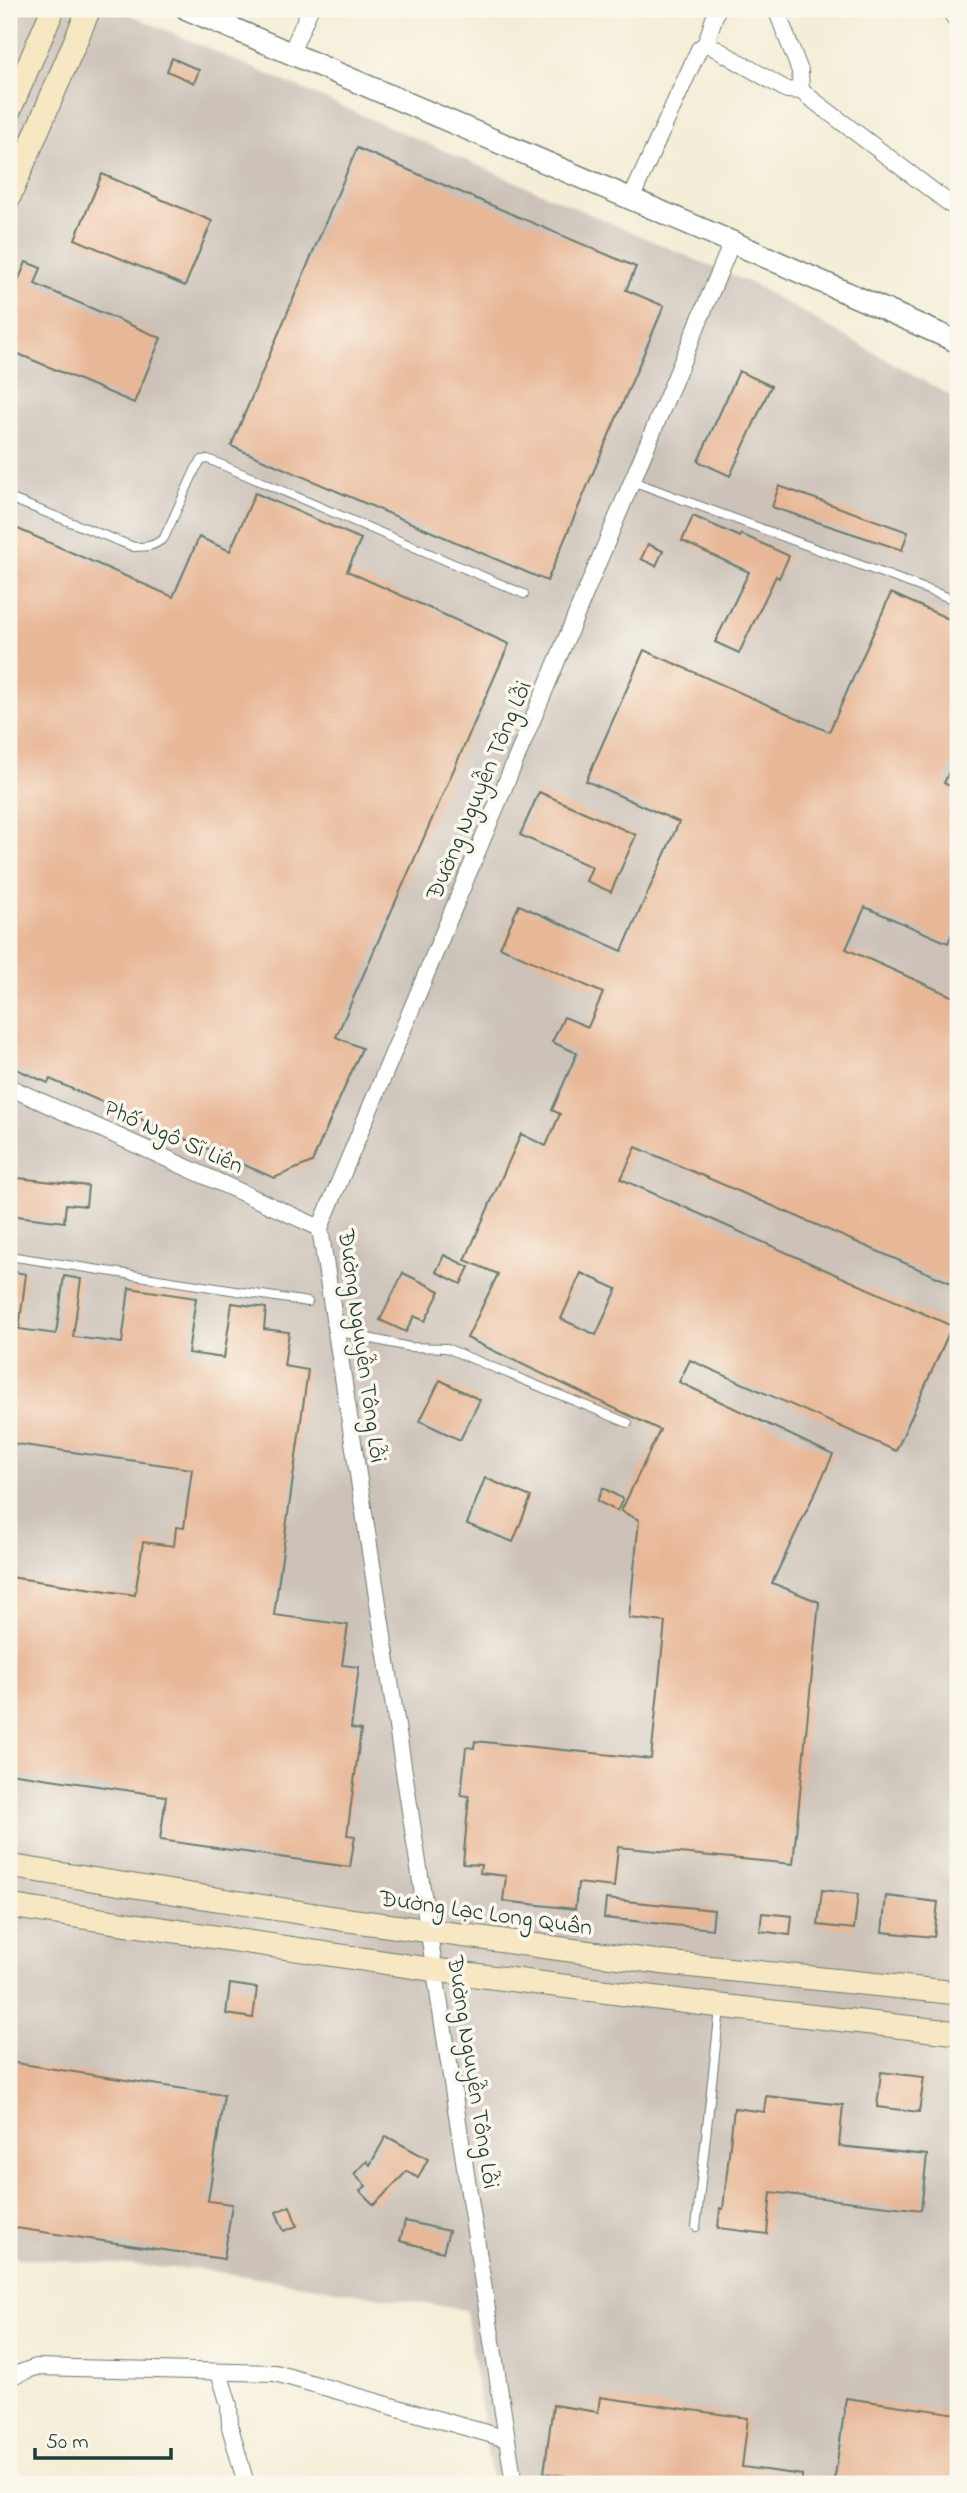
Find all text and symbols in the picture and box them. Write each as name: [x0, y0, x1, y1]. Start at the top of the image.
street label: Đường Nguyễn Tông Lỗi: [418, 676, 543, 907]
street label: Phố Ngô Sĩ Liên: [98, 1092, 248, 1185]
street label: Đường Nguyễn Tông Lỗi: [326, 1226, 394, 1465]
street label: Đường Lạc Long Quân: [376, 1882, 594, 1947]
street label: Đường Nguyễn Tông Lỗi: [435, 1952, 507, 2191]
scale bar: [35, 2416, 172, 2460]
text: 50 m: [46, 2428, 89, 2458]

